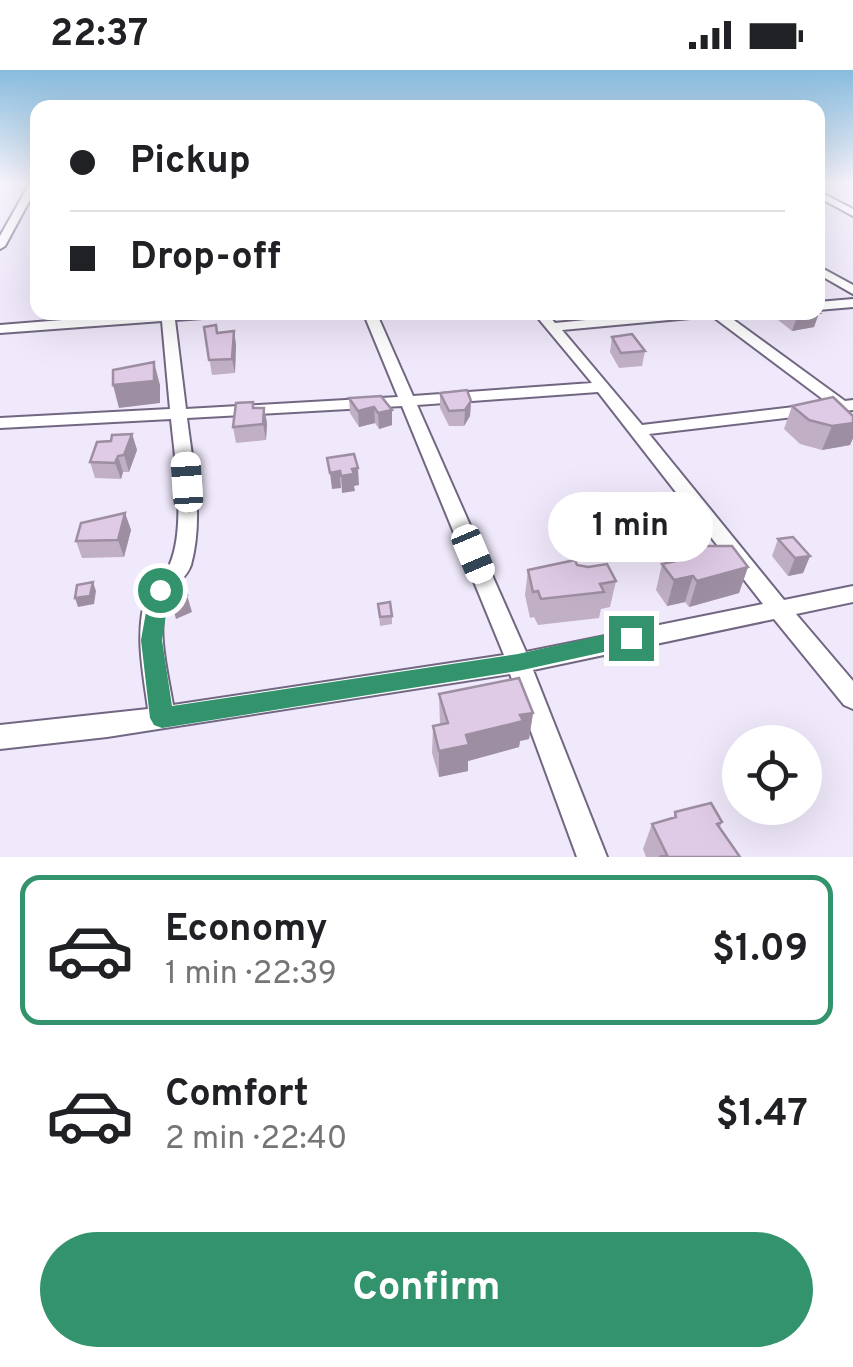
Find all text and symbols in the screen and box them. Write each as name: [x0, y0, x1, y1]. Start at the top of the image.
text: 22:37: [50, 11, 148, 60]
text: Pickup: [130, 138, 251, 187]
text: Drop-off: [130, 234, 281, 283]
car: [170, 451, 204, 513]
callout: 1 min: [548, 493, 714, 563]
text: 1 min: [592, 507, 669, 547]
car: [447, 521, 499, 587]
route start: [138, 568, 183, 613]
route end: [609, 616, 654, 661]
map controls: [722, 725, 822, 825]
button: locate: [722, 725, 822, 825]
icon: car: [45, 905, 135, 995]
text: Economy: [165, 906, 327, 955]
text: $1.09: [712, 926, 808, 975]
text: 1 min · 22:39: [165, 955, 337, 995]
icon: car: [45, 1070, 135, 1160]
text: Comfort: [165, 1071, 309, 1120]
text: $1.47: [716, 1091, 808, 1140]
text: 2 min · 22:40: [165, 1120, 347, 1160]
button: Confirm: [40, 1232, 813, 1347]

